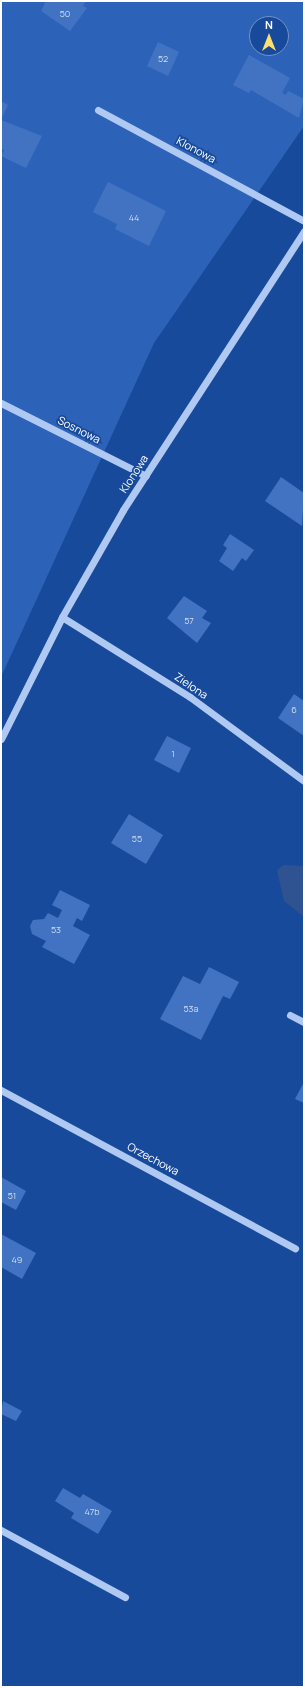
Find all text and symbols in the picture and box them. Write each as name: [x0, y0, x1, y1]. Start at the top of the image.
house number: 50: [60, 9, 70, 19]
north arrow: [249, 16, 289, 56]
text: N: [265, 17, 273, 32]
house number: 52: [158, 54, 168, 64]
street label: Klonowa: [174, 134, 218, 166]
house number: 44: [129, 213, 139, 223]
street label: Sosnowa: [56, 414, 102, 446]
street label: Klonowa: [117, 453, 151, 495]
house number: 57: [184, 616, 194, 626]
street label: Zielona: [172, 670, 210, 702]
house number: 6: [291, 705, 297, 715]
house number: 1: [171, 749, 175, 759]
house number: 55: [132, 834, 142, 844]
house number: 53: [51, 925, 61, 935]
house number: 53a: [183, 1004, 199, 1014]
street label: Orzechowa: [125, 1140, 181, 1178]
house number: 51: [8, 1191, 16, 1201]
house number: 49: [12, 1255, 22, 1265]
house number: 47b: [84, 1507, 100, 1517]

